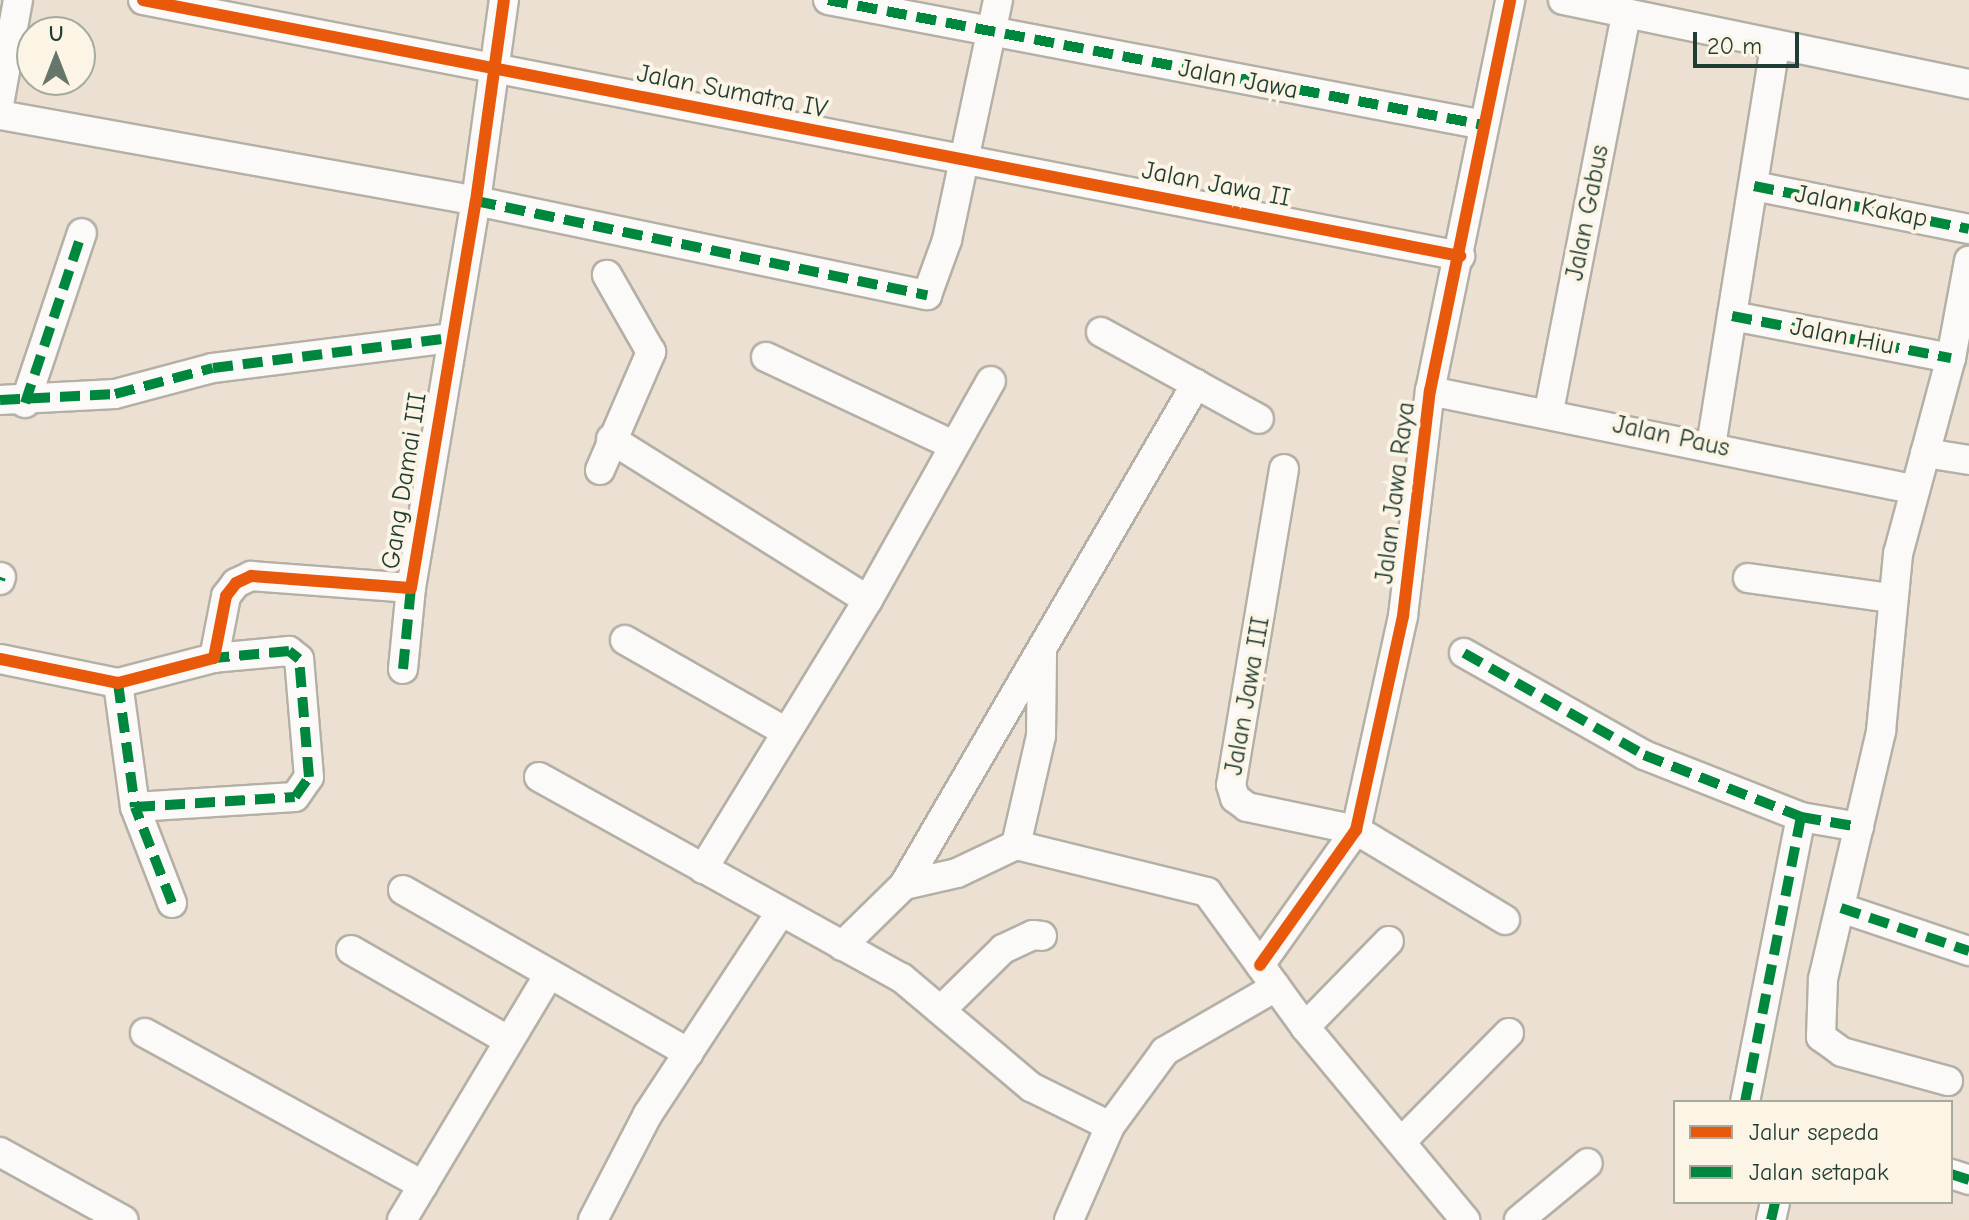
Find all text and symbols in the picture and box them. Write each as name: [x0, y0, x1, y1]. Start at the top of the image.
north arrow: [16, 16, 96, 96]
scale bar: [1697, 16, 1803, 66]
text: U: [49, 21, 63, 47]
text: 20 m: [1707, 32, 1762, 60]
street label: Jalan Jawa: [1176, 53, 1300, 107]
street label: Jalan Sumatra IV: [634, 58, 830, 126]
street label: Jalan Gabus: [1560, 143, 1616, 283]
street label: Jalan Jawa II: [1139, 155, 1293, 215]
street label: Jalan Kakap: [1792, 179, 1930, 235]
street label: Jalan Hiu: [1787, 312, 1897, 362]
street label: Gang Damai III: [376, 390, 434, 572]
street label: Jalan Jawa Raya: [1369, 400, 1423, 586]
street label: Jalan Paus: [1610, 409, 1732, 465]
street label: Jalan Jawa III: [1219, 614, 1277, 778]
legend: [1673, 1100, 1953, 1204]
text: Jalur sepeda: [1749, 1118, 1879, 1146]
text: Jalan setapak: [1749, 1158, 1889, 1186]

